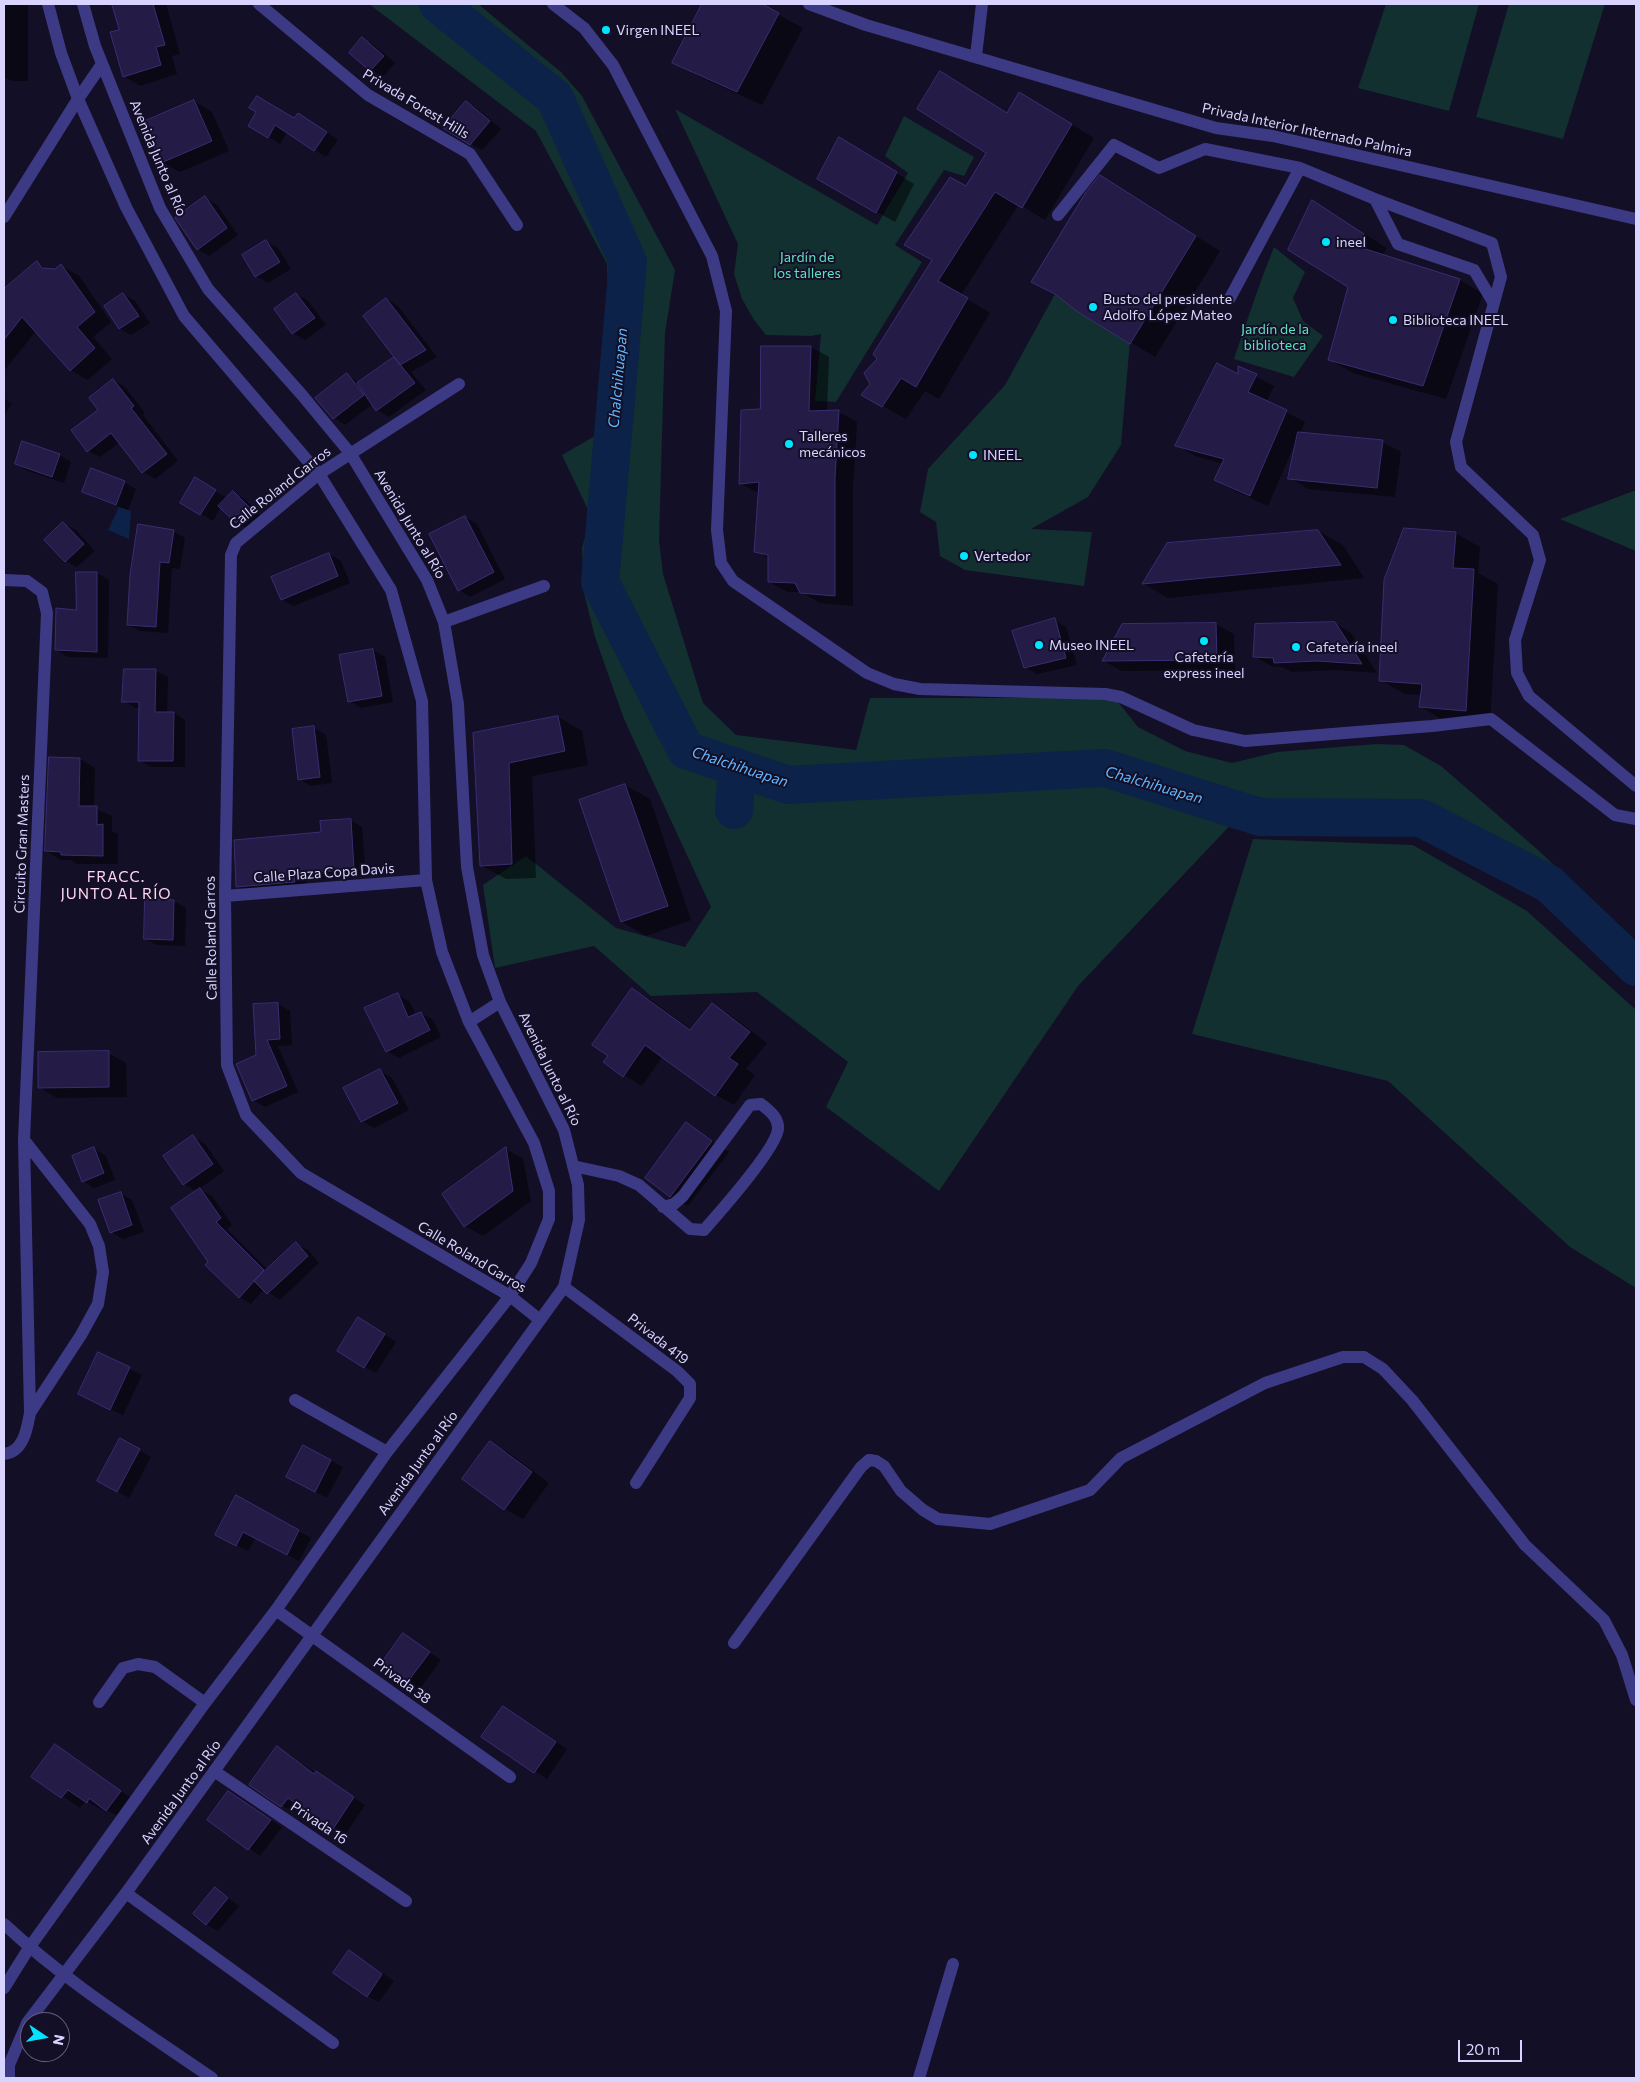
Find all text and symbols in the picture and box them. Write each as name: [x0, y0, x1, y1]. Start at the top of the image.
place label: Virgen INEEL: [616, 22, 699, 38]
marker: Virgen INEEL: [600, 24, 612, 36]
street label: Privada Forest Hills: [360, 65, 472, 143]
street label: Avenida Junto al Río: [126, 97, 190, 219]
street label: Privada Interior Internado Palmira: [1200, 99, 1414, 161]
place label: ineel: [1336, 234, 1366, 250]
marker: ineel: [1320, 236, 1332, 248]
park label: Jardín de los talleres: [773, 249, 841, 282]
place label: Busto del presidente Adolfo López Mateo: [1103, 291, 1232, 324]
marker: Busto del presidente Adolfo López Mateo: [1087, 301, 1099, 313]
place label: Biblioteca INEEL: [1403, 312, 1508, 328]
marker: Biblioteca INEEL: [1387, 314, 1399, 326]
park label: Jardín de la biblioteca: [1241, 321, 1309, 354]
water label: Chalchihuapan: [605, 327, 631, 429]
place label: Talleres mecánicos: [799, 428, 866, 461]
marker: Talleres mecánicos: [783, 438, 795, 450]
street label: Calle Roland Garros: [226, 443, 334, 533]
place label: INEEL: [983, 447, 1022, 463]
marker: INEEL: [967, 449, 979, 461]
street label: Avenida Junto al Río: [371, 466, 449, 582]
place label: Vertedor: [974, 548, 1031, 564]
marker: Vertedor: [958, 550, 970, 562]
marker: Cafetería express ineel: [1198, 635, 1210, 647]
place label: Museo INEEL: [1049, 637, 1134, 653]
marker: Museo INEEL: [1033, 639, 1045, 651]
place label: Cafetería ineel: [1306, 639, 1398, 655]
marker: Cafetería ineel: [1290, 641, 1302, 653]
place label: Cafetería express ineel: [1163, 649, 1245, 682]
water label: Chalchihuapan: [689, 743, 791, 791]
water label: Chalchihuapan: [1103, 762, 1205, 808]
street label: Circuito Gran Masters: [11, 774, 33, 914]
street label: Calle Plaza Copa Davis: [253, 860, 395, 886]
district label: FRACC. JUNTO AL RÍO: [59, 868, 173, 903]
street label: Calle Roland Garros: [202, 876, 220, 1000]
street label: Avenida Junto al Río: [515, 1009, 585, 1129]
street label: Calle Roland Garros: [414, 1218, 530, 1296]
street label: Privada 419: [624, 1310, 692, 1368]
street label: Avenida Junto al Río: [375, 1408, 461, 1518]
street label: Privada 38: [370, 1655, 434, 1707]
street label: Avenida Junto al Río: [138, 1737, 224, 1847]
street label: Privada 16: [287, 1798, 351, 1848]
north arrow: [20, 2012, 70, 2062]
scale bar: [1460, 2030, 1524, 2062]
text: N: [50, 2033, 69, 2047]
text: 20 m: [1466, 2040, 1500, 2058]

